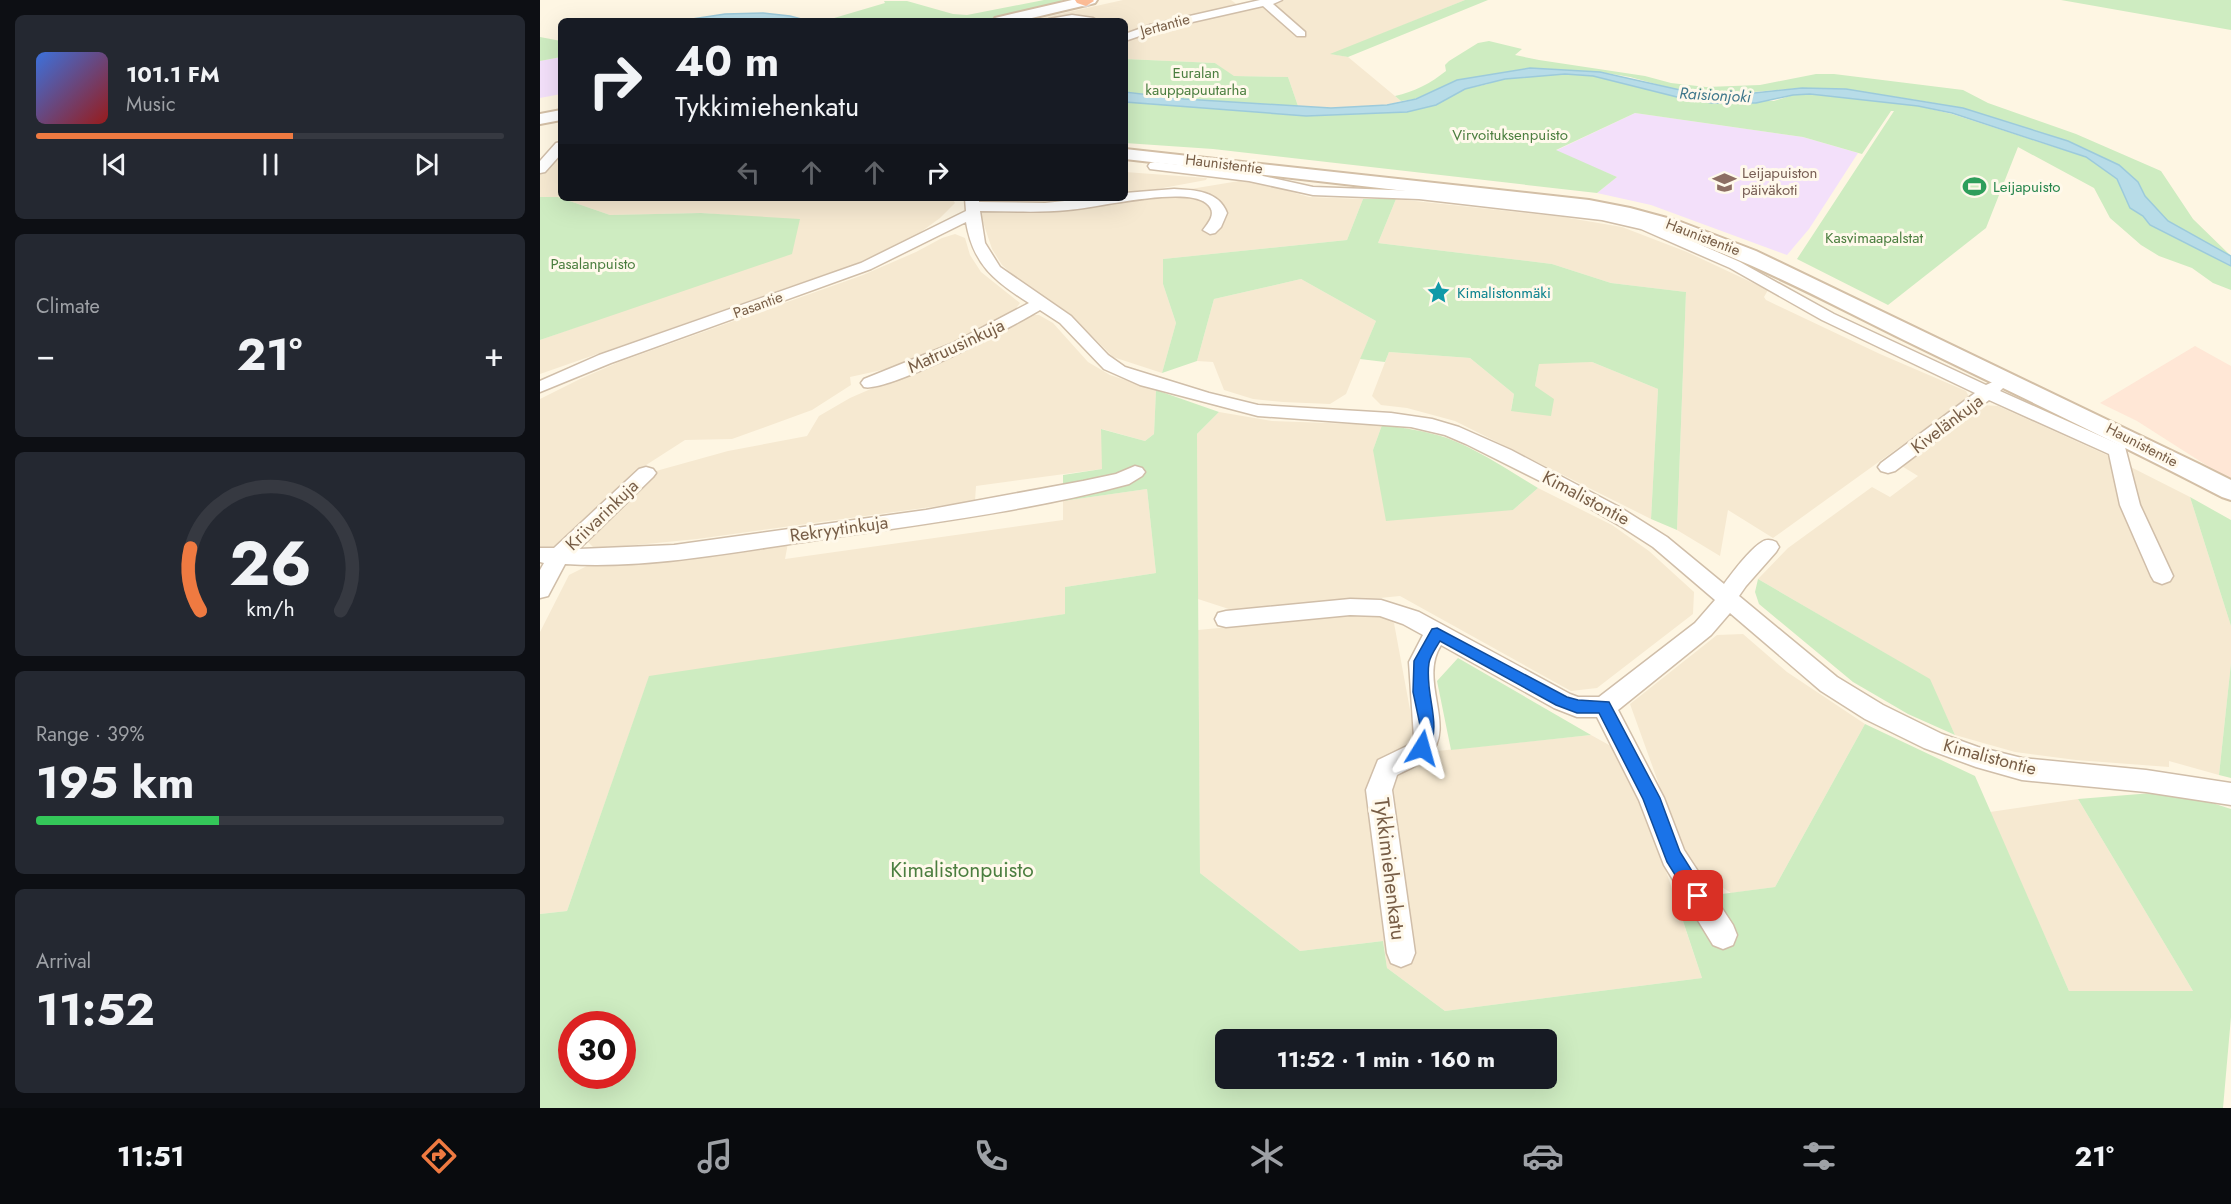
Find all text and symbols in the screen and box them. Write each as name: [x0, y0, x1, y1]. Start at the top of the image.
street label: Jertantie: [1136, 8, 1192, 43]
text: 40 m: [675, 31, 779, 92]
icon: right: [576, 42, 654, 120]
text: 101.1 FM: [126, 58, 220, 90]
park label: Euralan kauppapuutarha: [1145, 62, 1247, 101]
water label: Raisionjoki: [1679, 82, 1752, 108]
text: Tykkimiehenkatu: [675, 87, 859, 126]
text: Music: [126, 90, 176, 119]
park label: Virvoituksenpuisto: [1452, 124, 1568, 146]
icon: previous: [98, 148, 131, 181]
icon: pause: [254, 148, 287, 181]
icon: next: [410, 148, 443, 181]
street label: Haunistentie: [1184, 148, 1264, 180]
icon: left: [732, 156, 765, 189]
icon: ahead: [795, 156, 828, 189]
icon: ahead: [858, 156, 891, 189]
icon: right: [921, 156, 954, 189]
place label: Leijapuiston päiväkoti: [1742, 162, 1817, 201]
school or university icon: Leijapuiston päiväkoti: [1711, 169, 1737, 195]
sports icon: Leijapuisto: [1962, 174, 1988, 200]
place label: Leijapuisto: [1993, 176, 2061, 198]
street label: Haunistentie: [1663, 213, 1744, 261]
park label: Kasvimaapalstat: [1825, 227, 1923, 249]
park label: Pasalanpuisto: [551, 253, 635, 275]
place icon: Kimalistonmäki: [1426, 280, 1452, 306]
place label: Kimalistonmäki: [1457, 282, 1551, 304]
street label: Pasantie: [730, 286, 786, 324]
text: Climate: [36, 292, 100, 321]
street label: Matruusinkuja: [903, 312, 1009, 380]
text: 21°: [237, 322, 302, 387]
text: −: [36, 331, 55, 378]
text: +: [484, 331, 504, 378]
street label: Kivelänkuja: [1905, 388, 1989, 460]
street label: Haunistentie: [2102, 417, 2182, 473]
street label: Kimalistontie: [1538, 464, 1634, 532]
street label: Kriivarinkuja: [560, 473, 644, 557]
street label: Rekryytinkuja: [788, 509, 890, 549]
text: 26: [229, 518, 311, 608]
text: km/h: [246, 593, 294, 624]
position arrow: [1390, 716, 1454, 780]
text: Range · 39%: [36, 720, 144, 749]
street label: Kimalistontie: [1941, 732, 2039, 782]
text: 195 km: [36, 750, 194, 815]
street label: Tykkimiehenkatu: [1366, 796, 1414, 942]
park label: Kimalistonpuisto: [890, 855, 1034, 885]
pin: [1672, 870, 1723, 921]
icon: arrive: [1681, 879, 1714, 912]
text: Arrival: [36, 947, 91, 976]
text: 11:52: [36, 977, 155, 1042]
speed limit sign: 30: [558, 1011, 636, 1089]
text: 11:52 · 1 min · 160 m: [1277, 1043, 1495, 1075]
icon: directions: [418, 1135, 460, 1177]
icon: music: [694, 1135, 736, 1177]
icon: phone: [970, 1135, 1012, 1177]
icon: climate: [1246, 1135, 1288, 1177]
icon: car: [1522, 1135, 1564, 1177]
icon: filters: [1798, 1135, 1840, 1177]
text: 11:51: [117, 1137, 184, 1176]
text: 21°: [2074, 1137, 2114, 1176]

